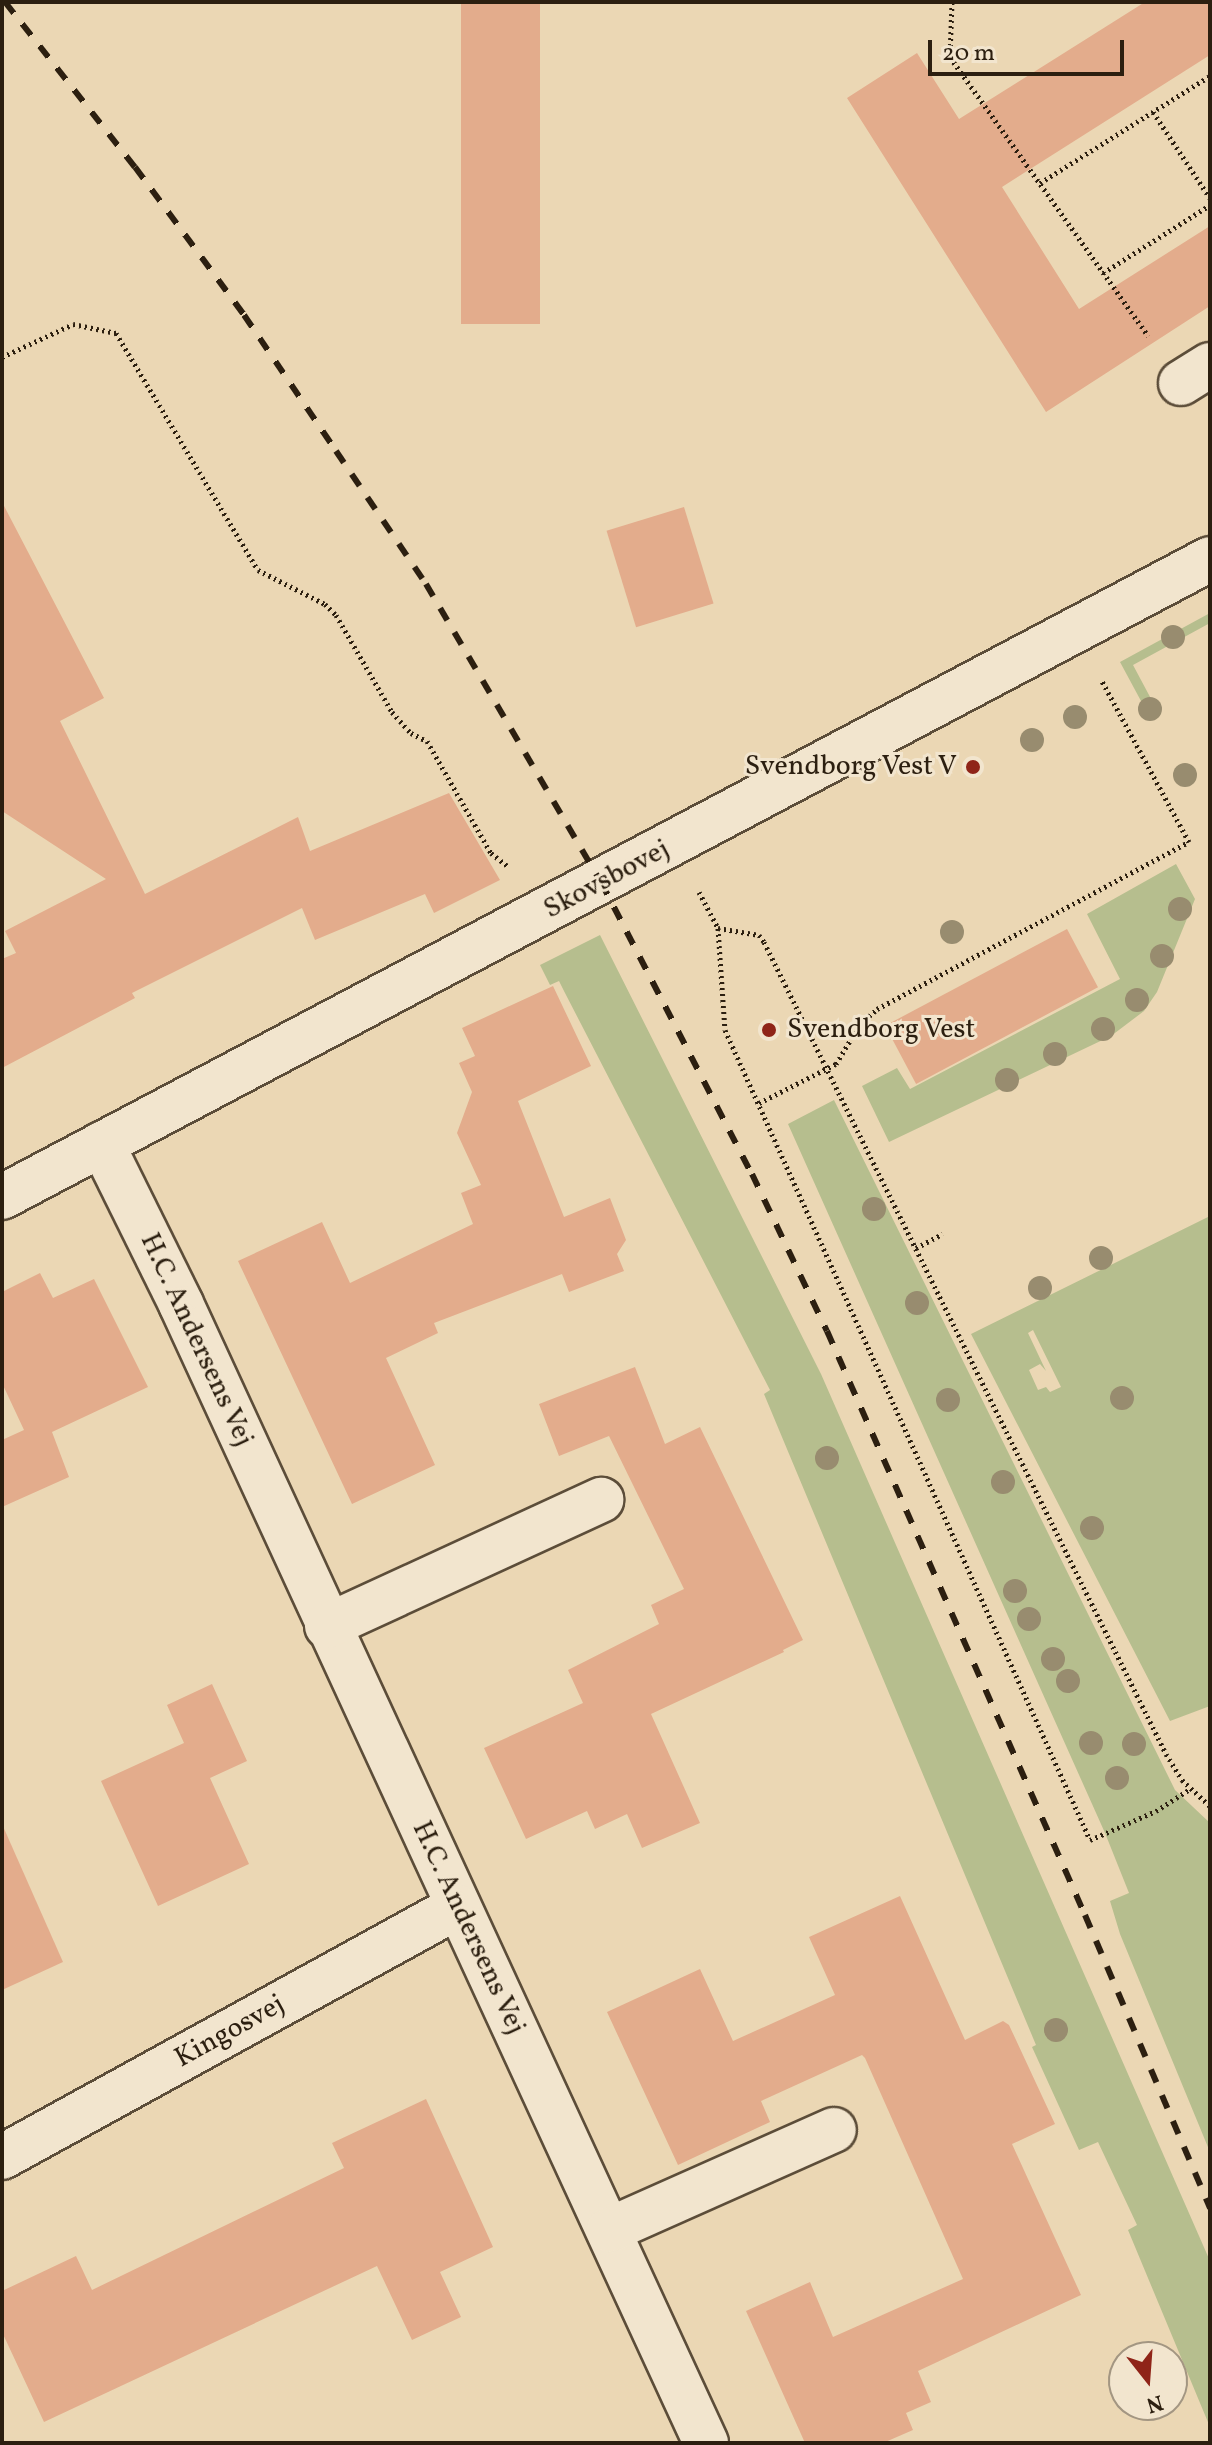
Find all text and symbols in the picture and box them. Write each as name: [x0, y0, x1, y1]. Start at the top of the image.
scale bar: [932, 24, 1128, 74]
text: 20 m: [942, 37, 995, 71]
place label: Svendborg Vest V: [743, 750, 957, 784]
marker: Svendborg Vest V: [964, 758, 982, 776]
street label: Skovsbovej: [538, 833, 676, 927]
place label: Svendborg Vest: [787, 1013, 976, 1047]
marker: Svendborg Vest: [758, 1019, 780, 1041]
street label: H.C. Andersens Vej: [132, 1228, 260, 1452]
street label: H.C. Andersens Vej: [404, 1816, 532, 2040]
street label: Kingosvej: [169, 1988, 291, 2076]
north arrow: [1108, 2341, 1188, 2421]
text: N: [1142, 2385, 1167, 2420]

